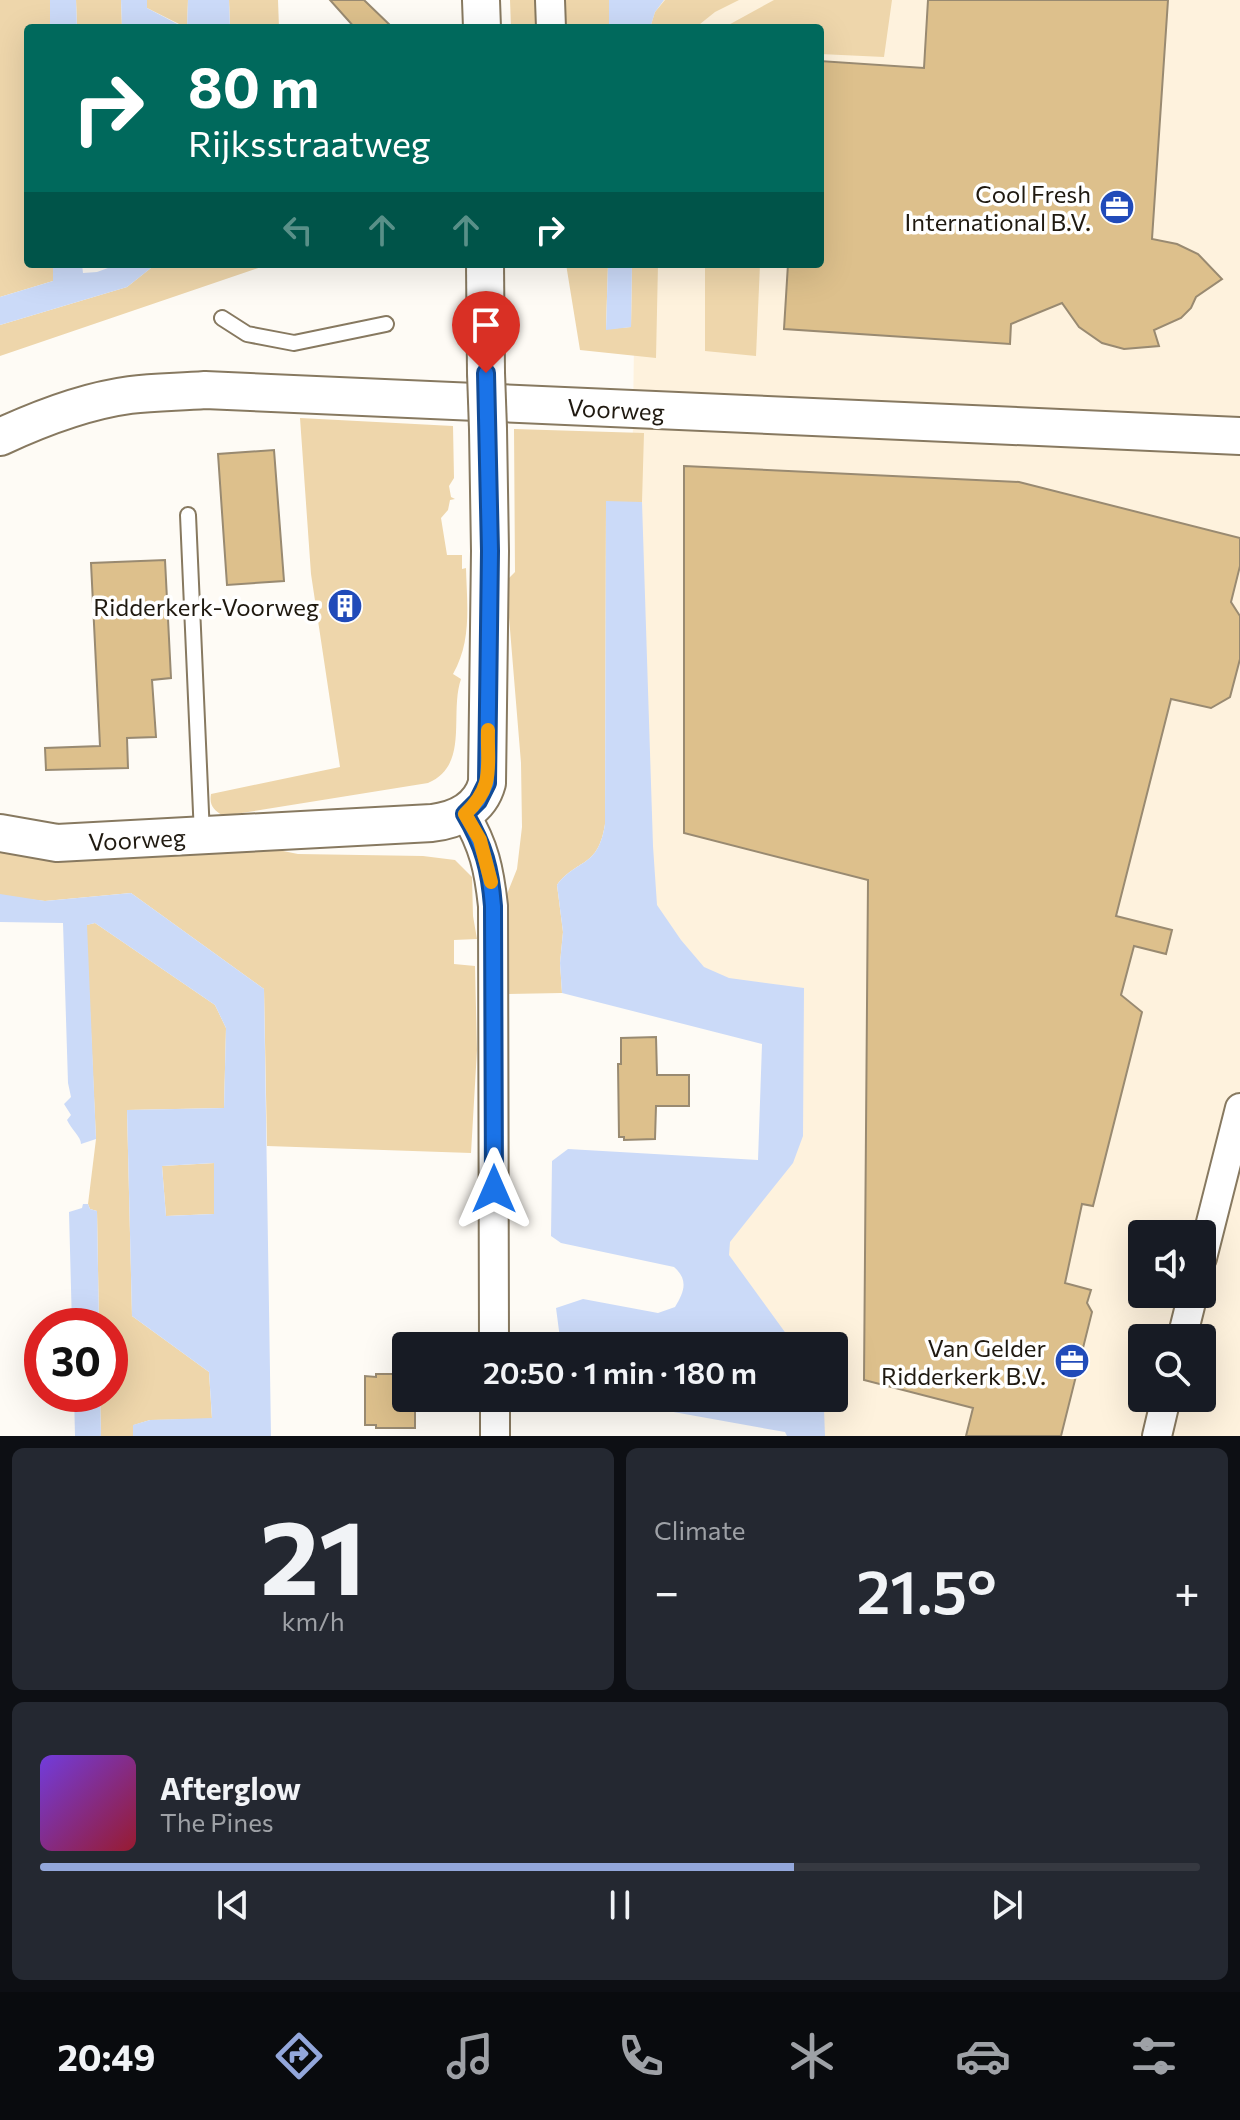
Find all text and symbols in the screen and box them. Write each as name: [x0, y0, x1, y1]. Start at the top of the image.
text: 80 m: [188, 51, 319, 120]
icon: right: [56, 56, 160, 160]
text: Rijksstraatweg: [188, 120, 431, 164]
place label: Cool Fresh International B.V.: [905, 179, 1091, 236]
office icon: Cool Fresh International B.V.: [1098, 188, 1136, 226]
icon: left: [276, 208, 320, 252]
icon: ahead: [360, 208, 404, 252]
icon: ahead: [444, 208, 488, 252]
icon: right: [528, 208, 572, 252]
pin: [452, 291, 520, 373]
icon: arrive: [464, 303, 508, 347]
street label: Voorweg: [567, 392, 665, 426]
building icon: Ridderkerk-Voorweg: [326, 587, 364, 625]
place label: Ridderkerk-Voorweg: [93, 592, 319, 621]
street label: Voorweg: [88, 822, 186, 856]
position arrow: [452, 1147, 536, 1231]
map controls: [1128, 1220, 1216, 1412]
button: sound: [1128, 1220, 1216, 1308]
speed limit sign: 30: [24, 1308, 128, 1412]
button: search: [1128, 1324, 1216, 1412]
place label: Van Gelder Ridderkerk B.V.: [881, 1333, 1046, 1390]
office icon: Van Gelder Ridderkerk B.V.: [1053, 1342, 1091, 1380]
text: 20:50 · 1 min · 180 m: [483, 1353, 757, 1390]
text: 21: [260, 1489, 366, 1616]
text: Climate: [654, 1514, 746, 1545]
text: 21.5°: [856, 1553, 997, 1626]
text: −: [654, 1563, 679, 1617]
text: +: [1174, 1563, 1200, 1617]
text: km/h: [281, 1605, 345, 1636]
text: Afterglow: [160, 1769, 301, 1806]
text: The Pines: [160, 1806, 274, 1837]
icon: previous: [211, 1883, 255, 1927]
icon: pause: [598, 1883, 642, 1927]
icon: next: [985, 1883, 1029, 1927]
icon: directions: [271, 2028, 327, 2084]
icon: music: [442, 2028, 498, 2084]
icon: phone: [613, 2028, 669, 2084]
icon: climate: [784, 2028, 840, 2084]
icon: car: [955, 2028, 1011, 2084]
icon: filters: [1126, 2028, 1182, 2084]
text: 20:49: [58, 2034, 156, 2078]

